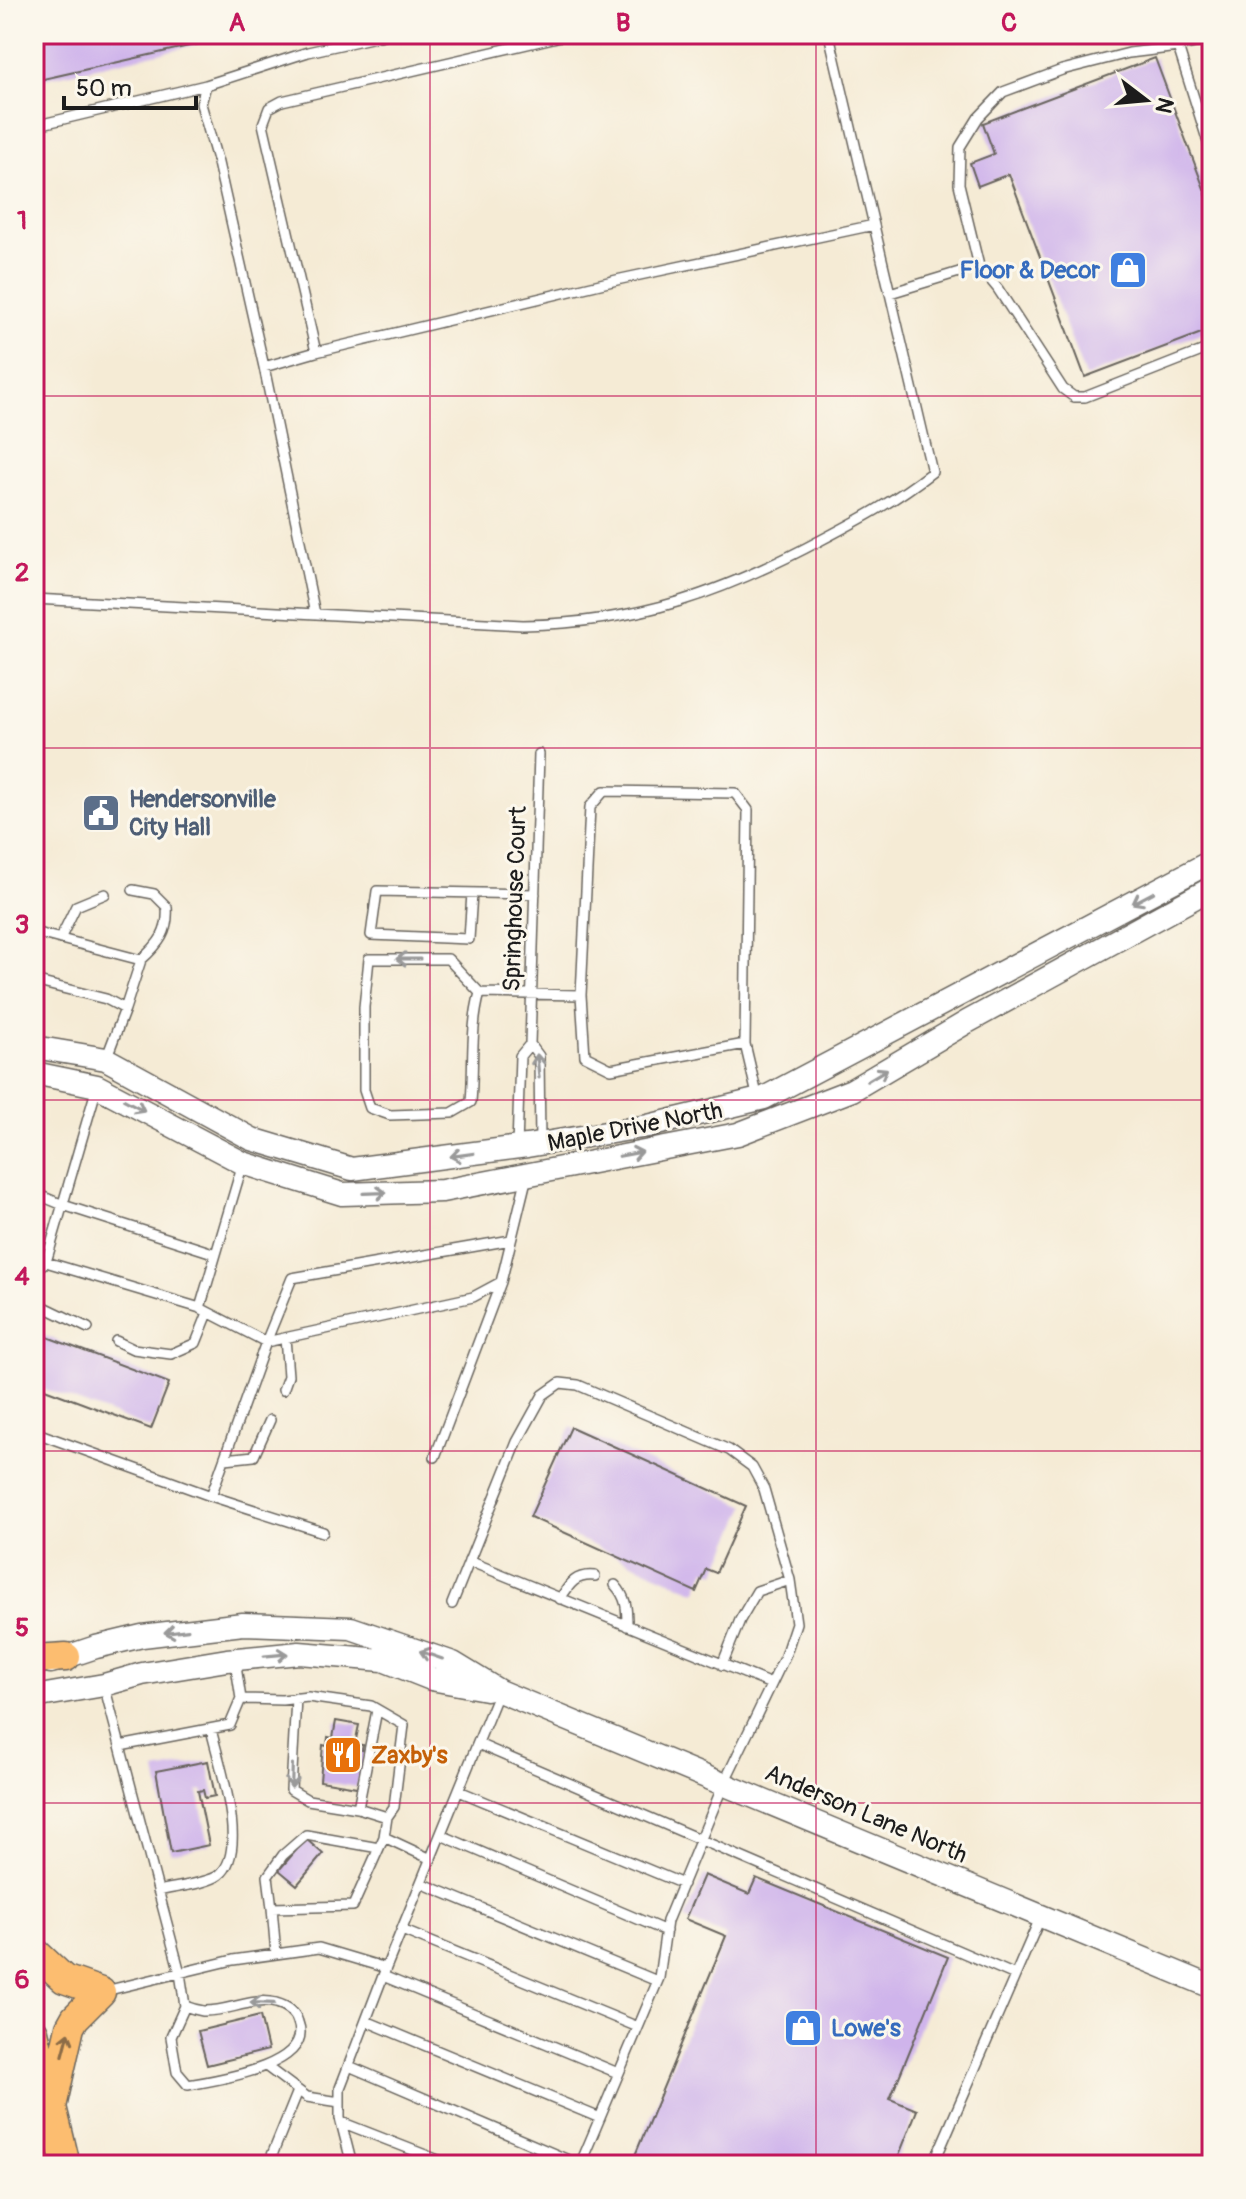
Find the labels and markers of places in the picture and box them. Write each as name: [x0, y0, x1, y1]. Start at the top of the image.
shop icon: Floor & Decor: [1107, 249, 1149, 291]
place label: Floor & Decor: [960, 256, 1100, 285]
place label: Hendersonville City Hall: [129, 785, 277, 842]
public building icon: Hendersonville City Hall: [80, 792, 122, 834]
restaurant icon: Zaxby's: [322, 1734, 364, 1776]
place label: Zaxby's: [371, 1741, 448, 1770]
shop icon: Lowe's: [782, 2007, 824, 2049]
place label: Lowe's: [831, 2014, 901, 2043]

